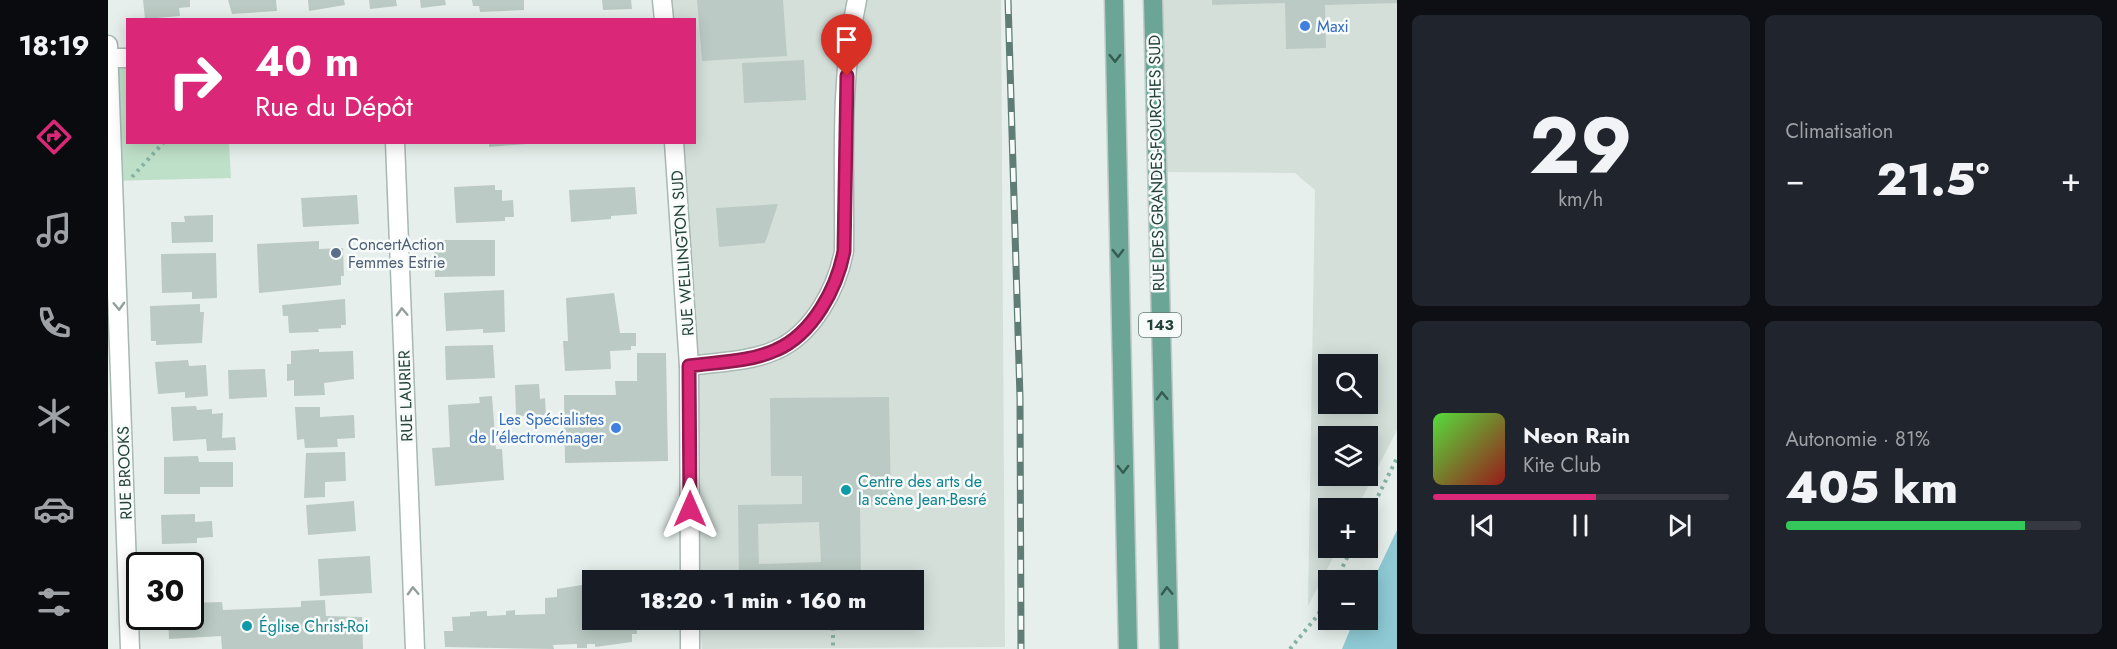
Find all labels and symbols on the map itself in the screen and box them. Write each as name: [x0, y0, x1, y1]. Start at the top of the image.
pin: [821, 14, 872, 76]
place label: Maxi: [1317, 15, 1349, 38]
marker: Maxi: [1298, 19, 1312, 33]
street label: RUE DES GRANDES-FOURCHES SUD: [1143, 35, 1170, 291]
one-way arrow: [1109, 54, 1121, 63]
street label: RUE WELLINGTON SUD: [665, 169, 700, 337]
place label: ConcertAction Femmes Estrie: [348, 233, 445, 274]
marker: ConcertAction Femmes Estrie: [329, 246, 343, 260]
one-way arrow: [1112, 249, 1124, 258]
one-way arrow: [113, 301, 125, 310]
one-way arrow: [395, 307, 408, 316]
road number: 143: [1139, 313, 1181, 337]
street label: RUE LAURIER: [392, 350, 419, 442]
one-way arrow: [1156, 391, 1168, 400]
place label: Les Spécialistes de l'électroménager: [469, 408, 605, 449]
marker: Les Spécialistes de l'électroménager: [609, 421, 623, 435]
street label: RUE BROOKS: [111, 426, 138, 520]
one-way arrow: [1117, 465, 1130, 474]
place label: Centre des arts de la scène Jean-Besré: [858, 470, 987, 511]
position arrow: [658, 477, 722, 541]
marker: Centre des arts de la scène Jean-Besré: [839, 483, 853, 497]
speed limit sign: 30: [126, 552, 204, 630]
one-way arrow: [406, 586, 419, 595]
one-way arrow: [1161, 586, 1174, 595]
place label: Église Christ-Roi: [259, 615, 369, 638]
marker: Église Christ-Roi: [240, 619, 254, 633]

